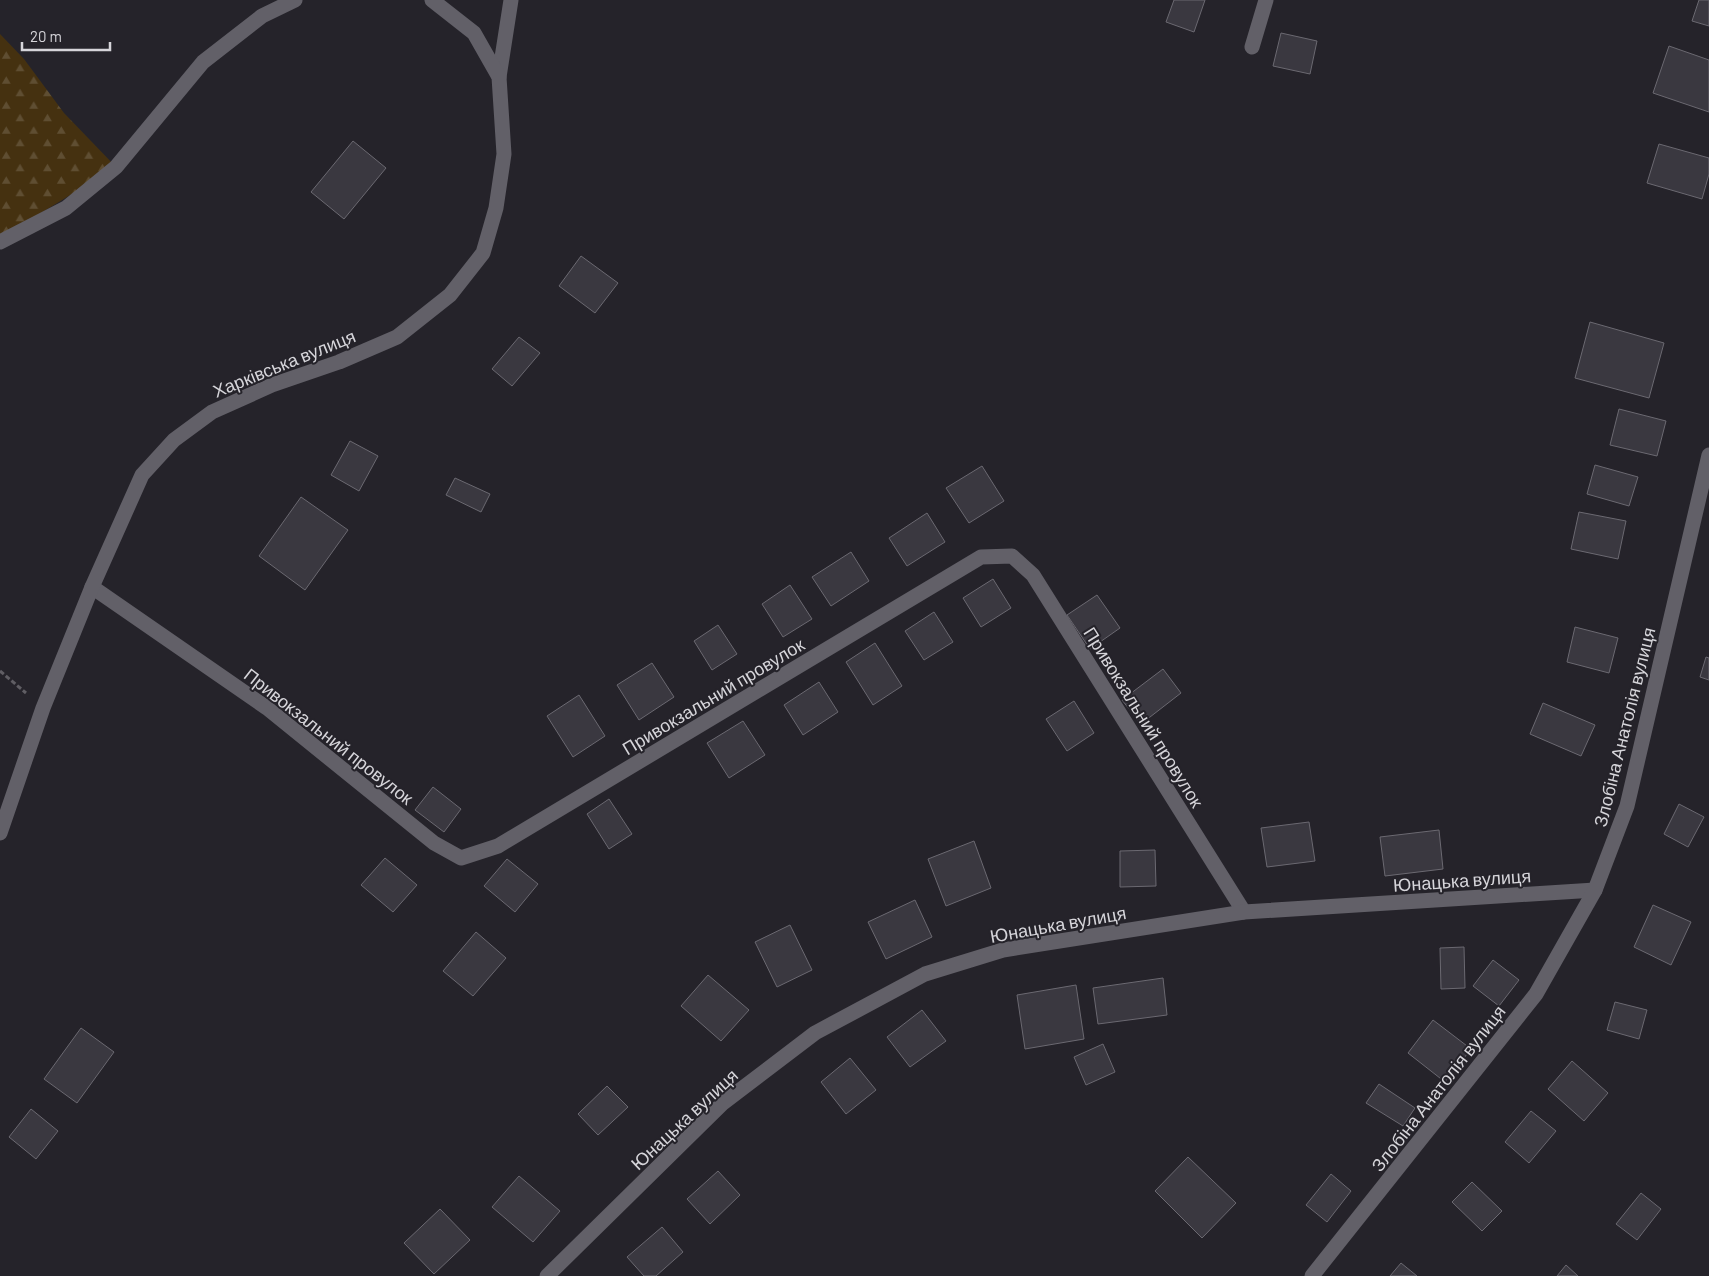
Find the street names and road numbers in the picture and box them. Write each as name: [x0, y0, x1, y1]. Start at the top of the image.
street label: Харківська вулиця: [209, 324, 359, 402]
street label: Привокзальний провулок: [1079, 623, 1209, 811]
street label: Злобіна Анатолія вулиця: [1589, 625, 1659, 829]
street label: Привокзальний провулок: [618, 633, 808, 759]
street label: Привокзальний провулок: [240, 663, 418, 809]
street label: Юнацька вулиця: [1392, 864, 1532, 896]
street label: Юнацька вулиця: [988, 901, 1128, 947]
street label: Злобіна Анатолія вулиця: [1366, 1000, 1510, 1176]
street label: Юнацька вулиця: [626, 1064, 742, 1174]

